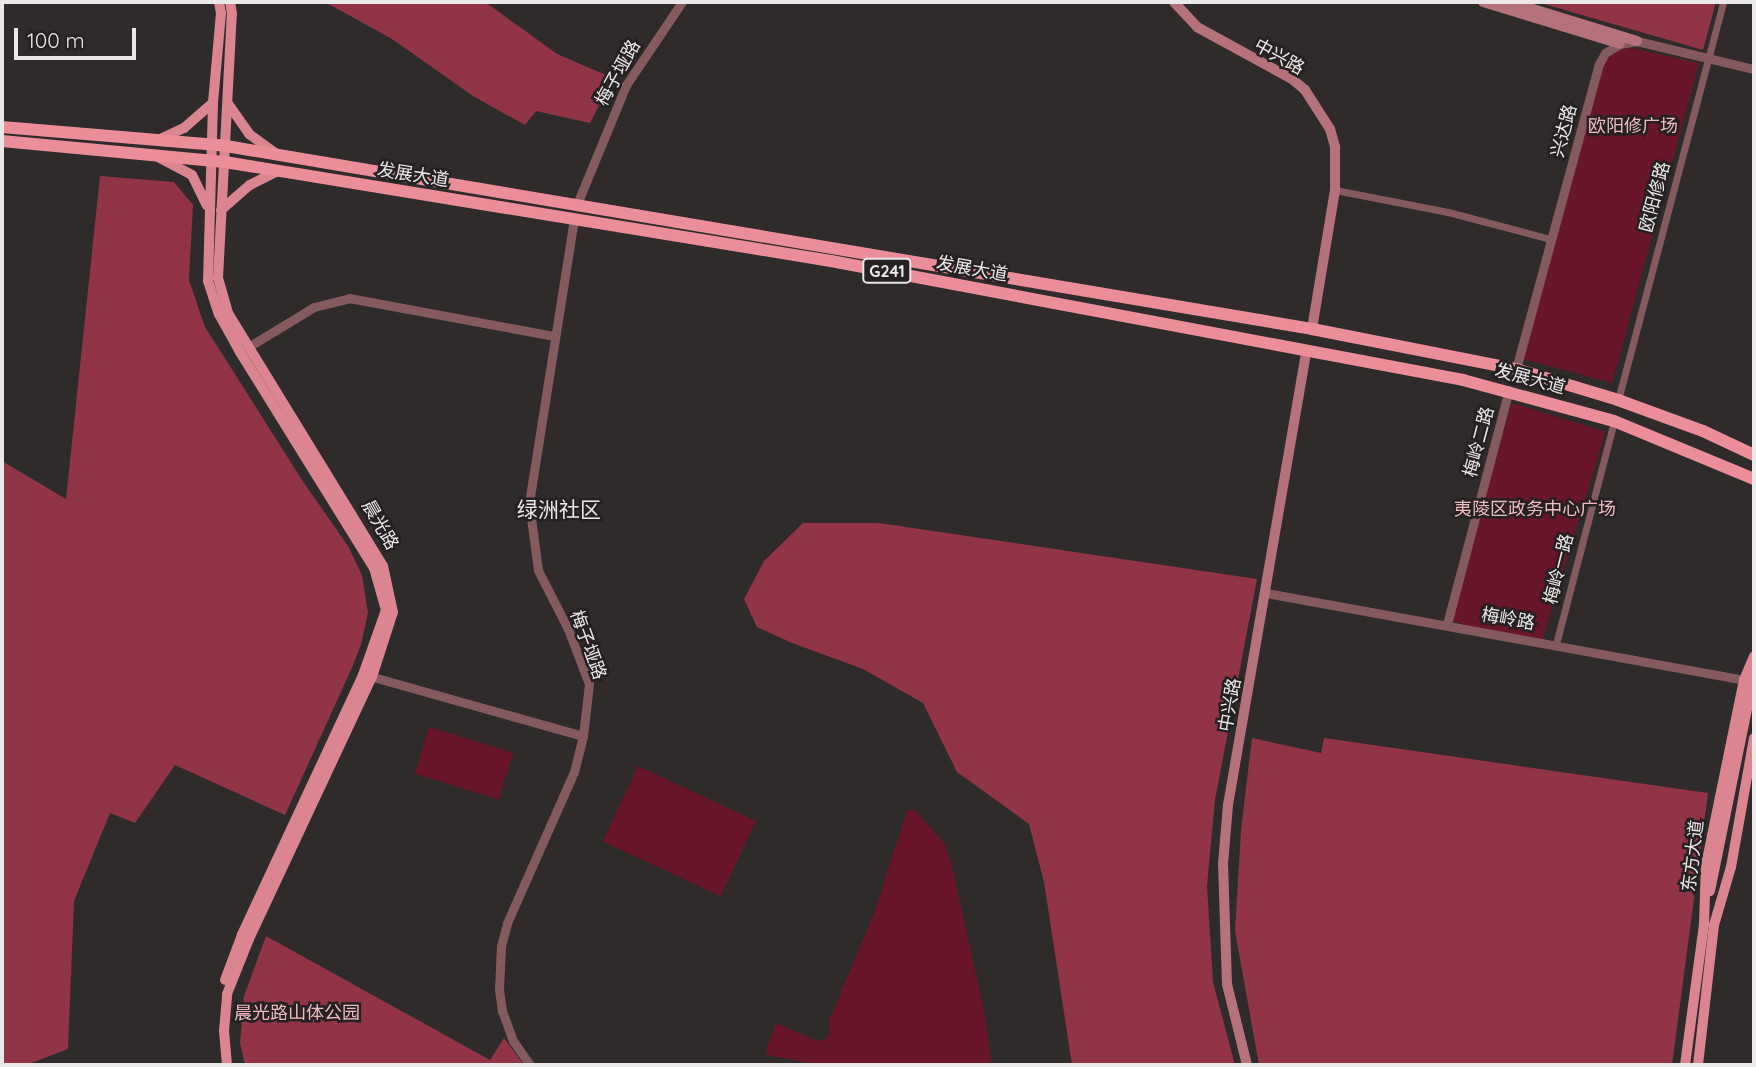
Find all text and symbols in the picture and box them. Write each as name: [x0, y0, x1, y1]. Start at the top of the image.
scale bar: [18, 14, 140, 58]
text: 100 m: [27, 27, 85, 53]
street label: 中兴路: [1250, 34, 1308, 80]
street label: 梅子垭路: [591, 36, 645, 110]
street label: 兴达路: [1547, 102, 1581, 160]
park label: 欧阳修广场: [1588, 115, 1678, 137]
street label: 发展大道: [376, 159, 450, 191]
street label: 欧阳修路: [1635, 159, 1675, 235]
street label: 发展大道: [935, 252, 1009, 286]
road number: G241: [861, 258, 913, 284]
street label: 发展大道: [1492, 359, 1568, 399]
street label: 梅岭二路: [1459, 404, 1499, 480]
street label: 晨光路: [357, 496, 403, 554]
district label: 绿洲社区: [517, 496, 601, 522]
park label: 夷陵区政务中心广场: [1454, 498, 1616, 520]
street label: 梅岭一路: [1540, 531, 1578, 607]
street label: 梅岭路: [1480, 604, 1536, 634]
street label: 梅子垭路: [566, 607, 610, 683]
street label: 中兴路: [1215, 677, 1245, 733]
street label: 东方大道: [1678, 819, 1708, 893]
park label: 晨光路山体公园: [234, 1002, 360, 1024]

